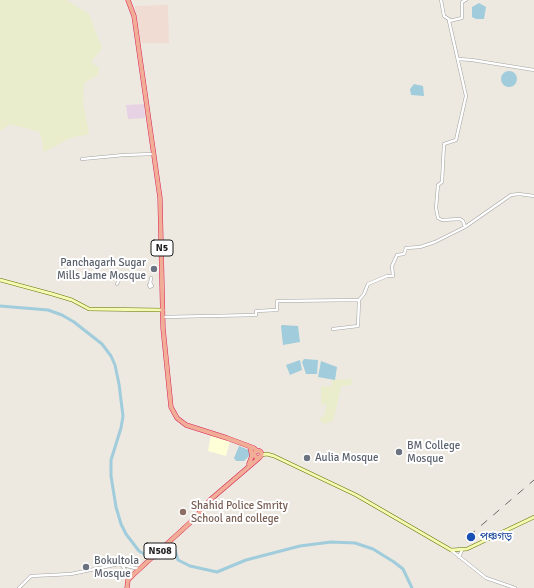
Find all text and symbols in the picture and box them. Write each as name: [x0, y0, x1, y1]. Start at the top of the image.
road number: N5: [151, 240, 173, 256]
place label: Panchagarh Sugar Mills Jame Mosque: [57, 256, 146, 282]
marker: Panchagarh Sugar Mills Jame Mosque: [149, 264, 159, 274]
place label: BM College Mosque: [407, 439, 460, 465]
marker: BM College Mosque: [394, 447, 404, 457]
place label: Aulia Mosque: [315, 451, 379, 465]
marker: Aulia Mosque: [302, 453, 312, 463]
place label: Shahid Police Smrity School and college: [191, 499, 288, 525]
marker: Shahid Police Smrity School and college: [178, 507, 188, 517]
place label: পঞ্চগড়: [480, 530, 512, 544]
marker: পঞ্চগড়: [465, 531, 477, 543]
road number: N508: [144, 543, 176, 559]
place label: Bokultola Mosque: [94, 554, 139, 580]
marker: Bokultola Mosque: [81, 562, 91, 572]

